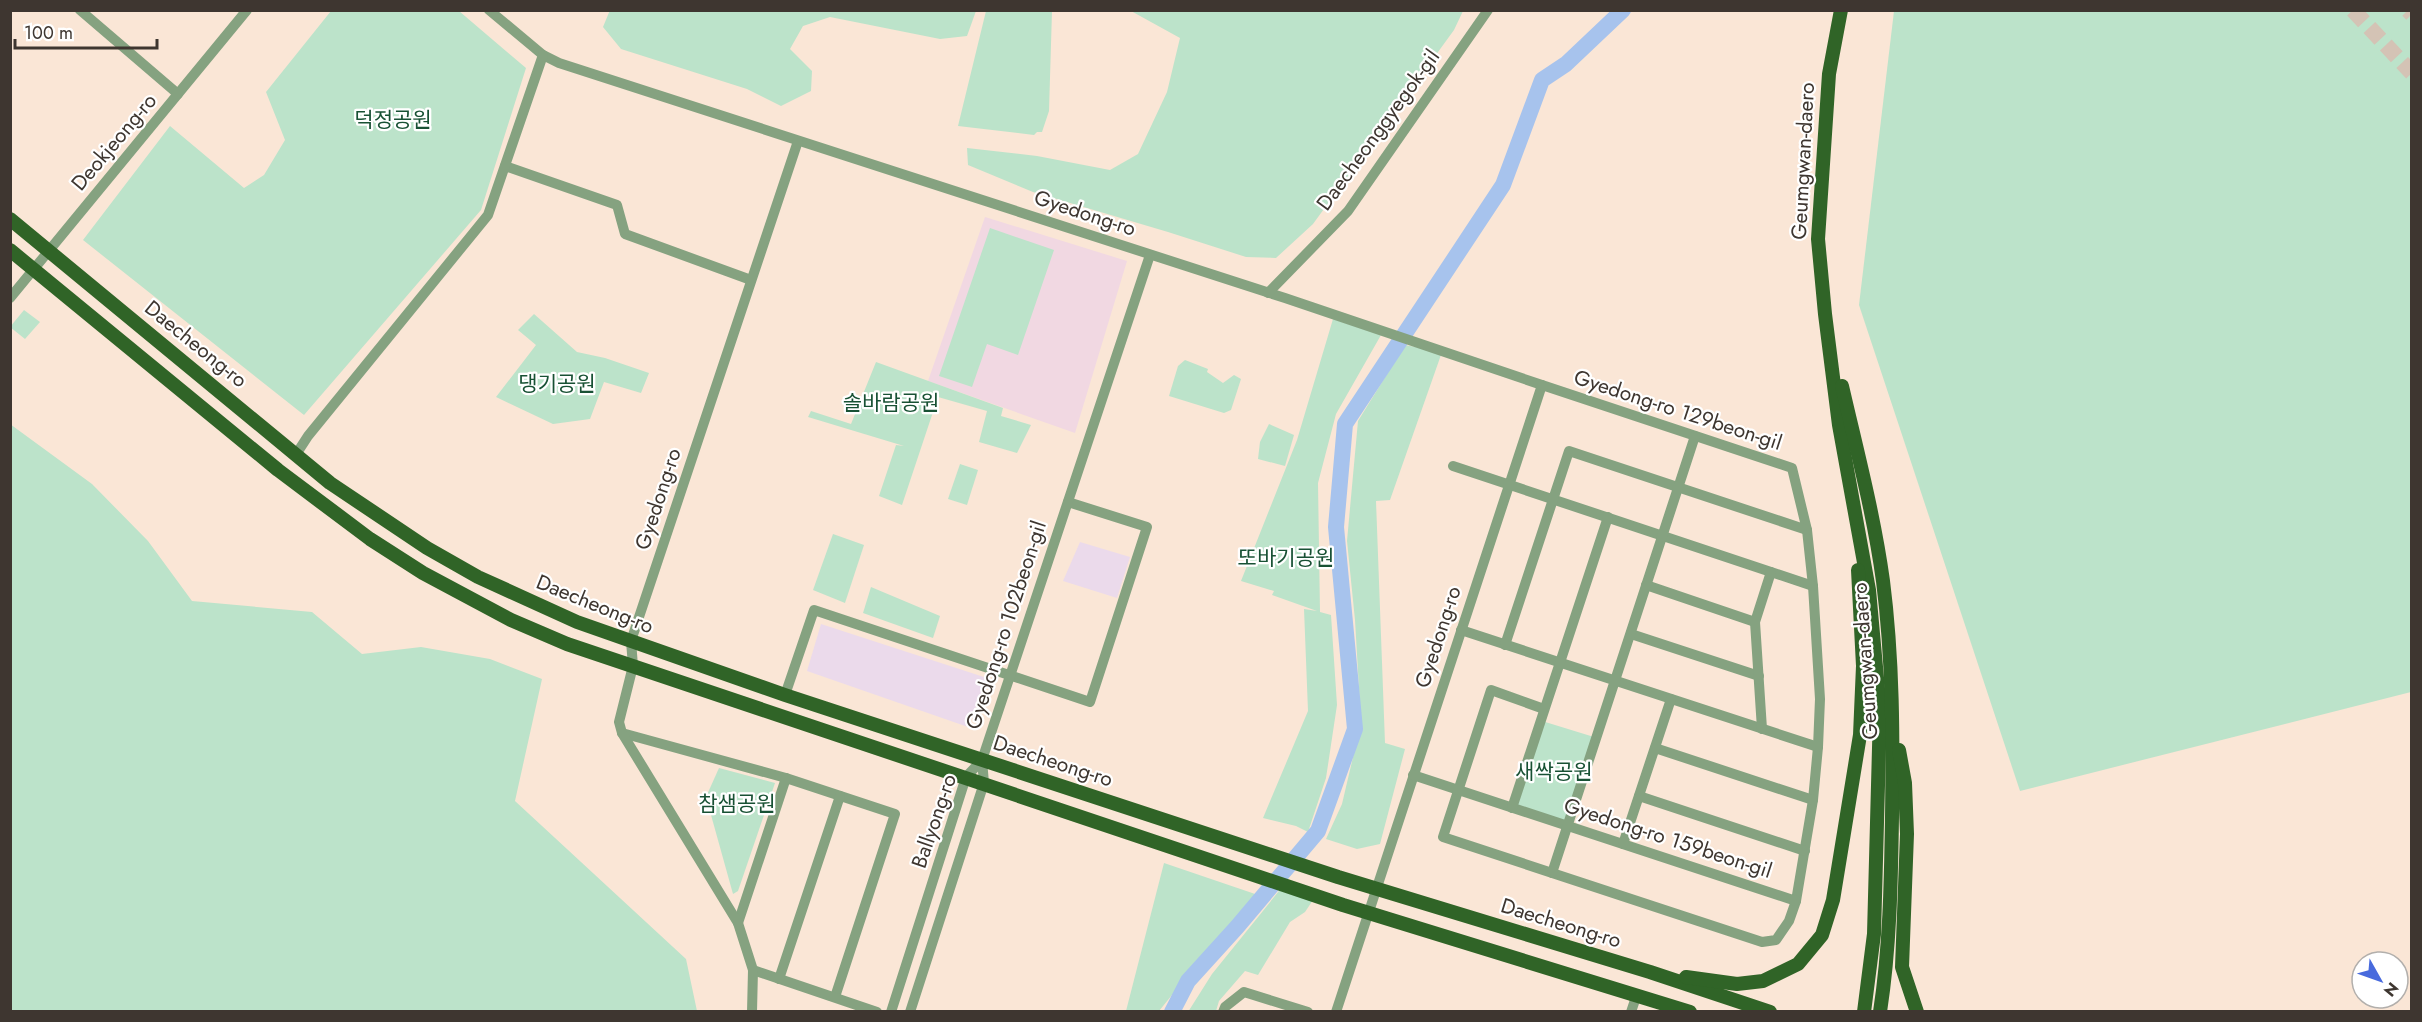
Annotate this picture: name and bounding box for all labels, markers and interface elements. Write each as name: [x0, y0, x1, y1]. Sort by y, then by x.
scale bar: [15, 12, 158, 50]
text: 100 m: [24, 20, 73, 46]
street label: Daecheonggyegok-gil: [1309, 43, 1447, 217]
street label: Geumgwan-daero: [1784, 82, 1822, 240]
street label: Deokjeong-ro: [64, 87, 164, 197]
park label: 덕정공원: [354, 105, 432, 135]
street label: Gyedong-ro: [1030, 182, 1140, 244]
street label: Daecheong-ro: [138, 293, 254, 395]
street label: Gyedong-ro 129beon-gil: [1570, 362, 1786, 458]
park label: 댕기공원: [518, 369, 596, 399]
park label: 솔바람공원: [843, 388, 939, 418]
street label: Gyedong-ro: [627, 444, 689, 554]
street label: Gyedong-ro 102beon-gil: [958, 517, 1054, 733]
park label: 또바기공원: [1238, 543, 1334, 573]
street label: Daecheong-ro: [532, 567, 658, 641]
street label: Geumgwan-daero: [1845, 581, 1885, 741]
street label: Gyedong-ro: [1407, 582, 1469, 692]
street label: Daecheong-ro: [989, 728, 1117, 794]
park label: 새싹공원: [1515, 757, 1593, 787]
street label: Ballyong-ro: [904, 770, 964, 872]
park label: 참샘공원: [698, 789, 776, 819]
street label: Gyedong-ro 159beon-gil: [1560, 790, 1776, 886]
street label: Daecheong-ro: [1497, 890, 1625, 956]
north arrow: [2350, 950, 2410, 1010]
text: N: [2378, 977, 2404, 1002]

